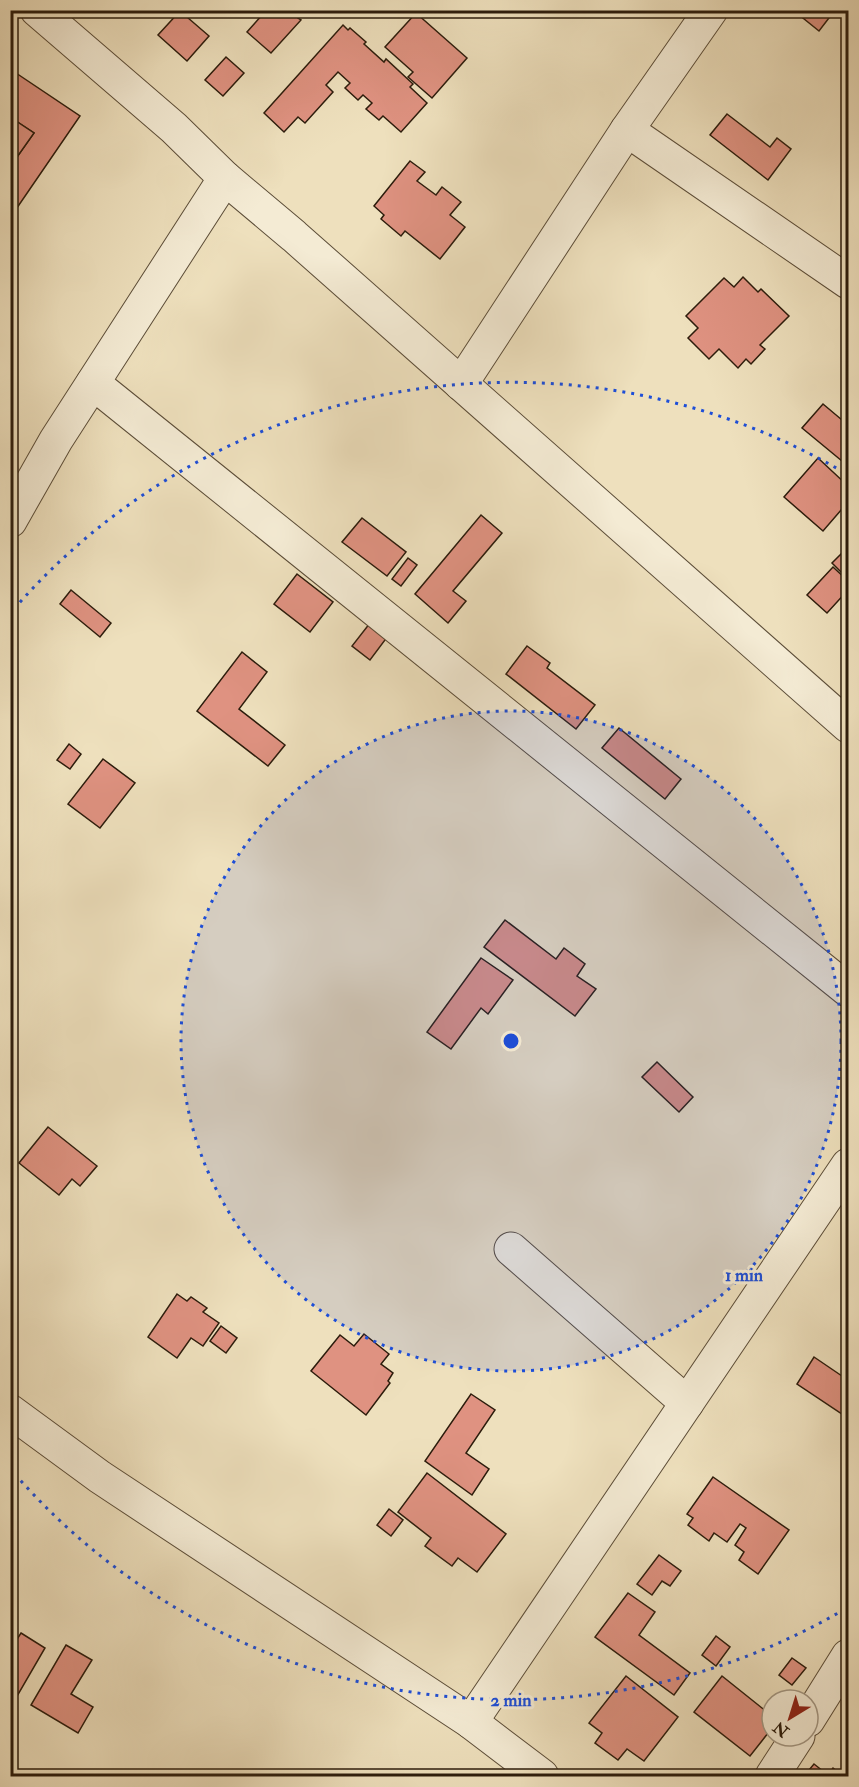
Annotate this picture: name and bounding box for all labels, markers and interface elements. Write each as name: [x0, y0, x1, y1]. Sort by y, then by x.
centre of rings: [501, 1031, 521, 1051]
text: 1 min: [725, 1264, 764, 1287]
north arrow: [760, 1688, 820, 1748]
text: 2 min: [491, 1689, 532, 1712]
text: N: [769, 1716, 794, 1742]

